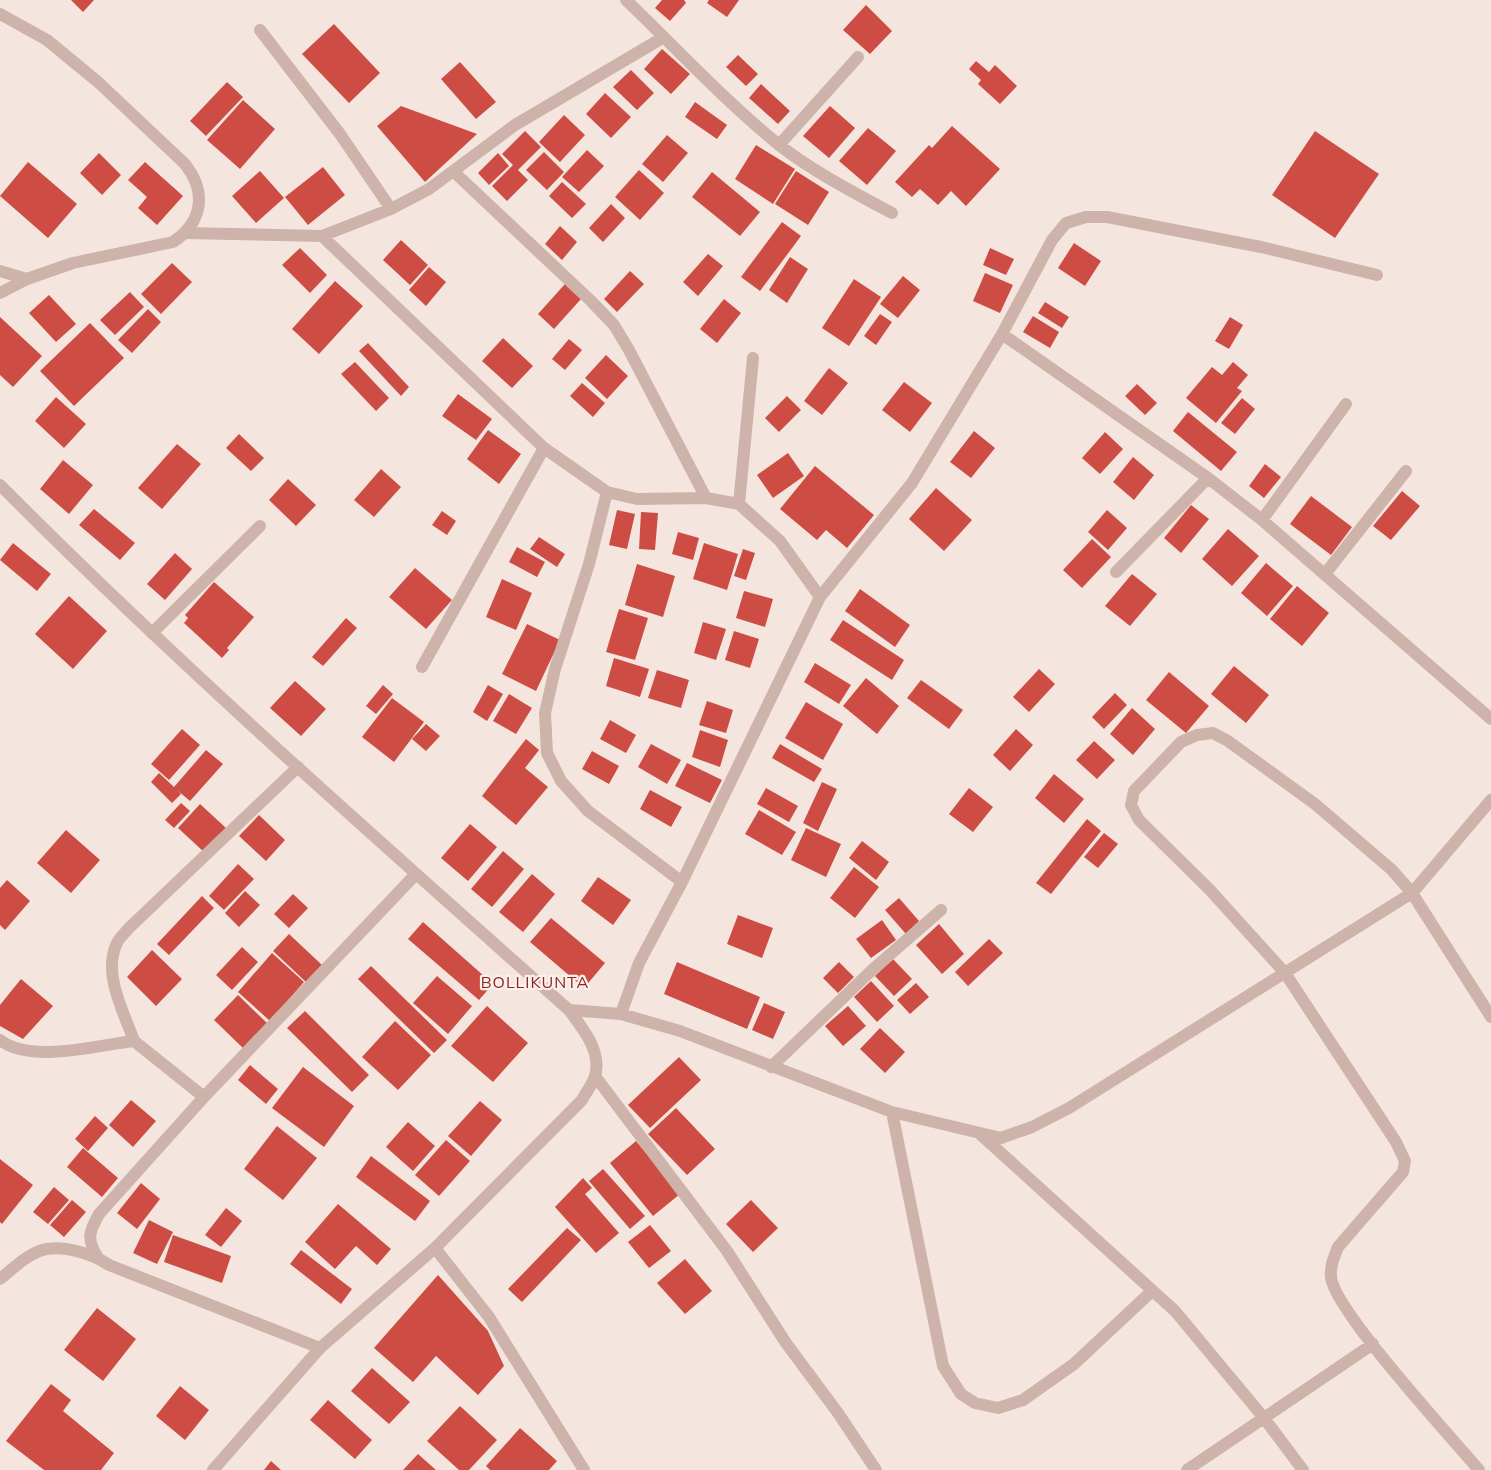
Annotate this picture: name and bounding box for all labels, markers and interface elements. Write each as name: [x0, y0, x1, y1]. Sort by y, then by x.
district label: BOLLIKUNTA: [481, 972, 589, 992]

